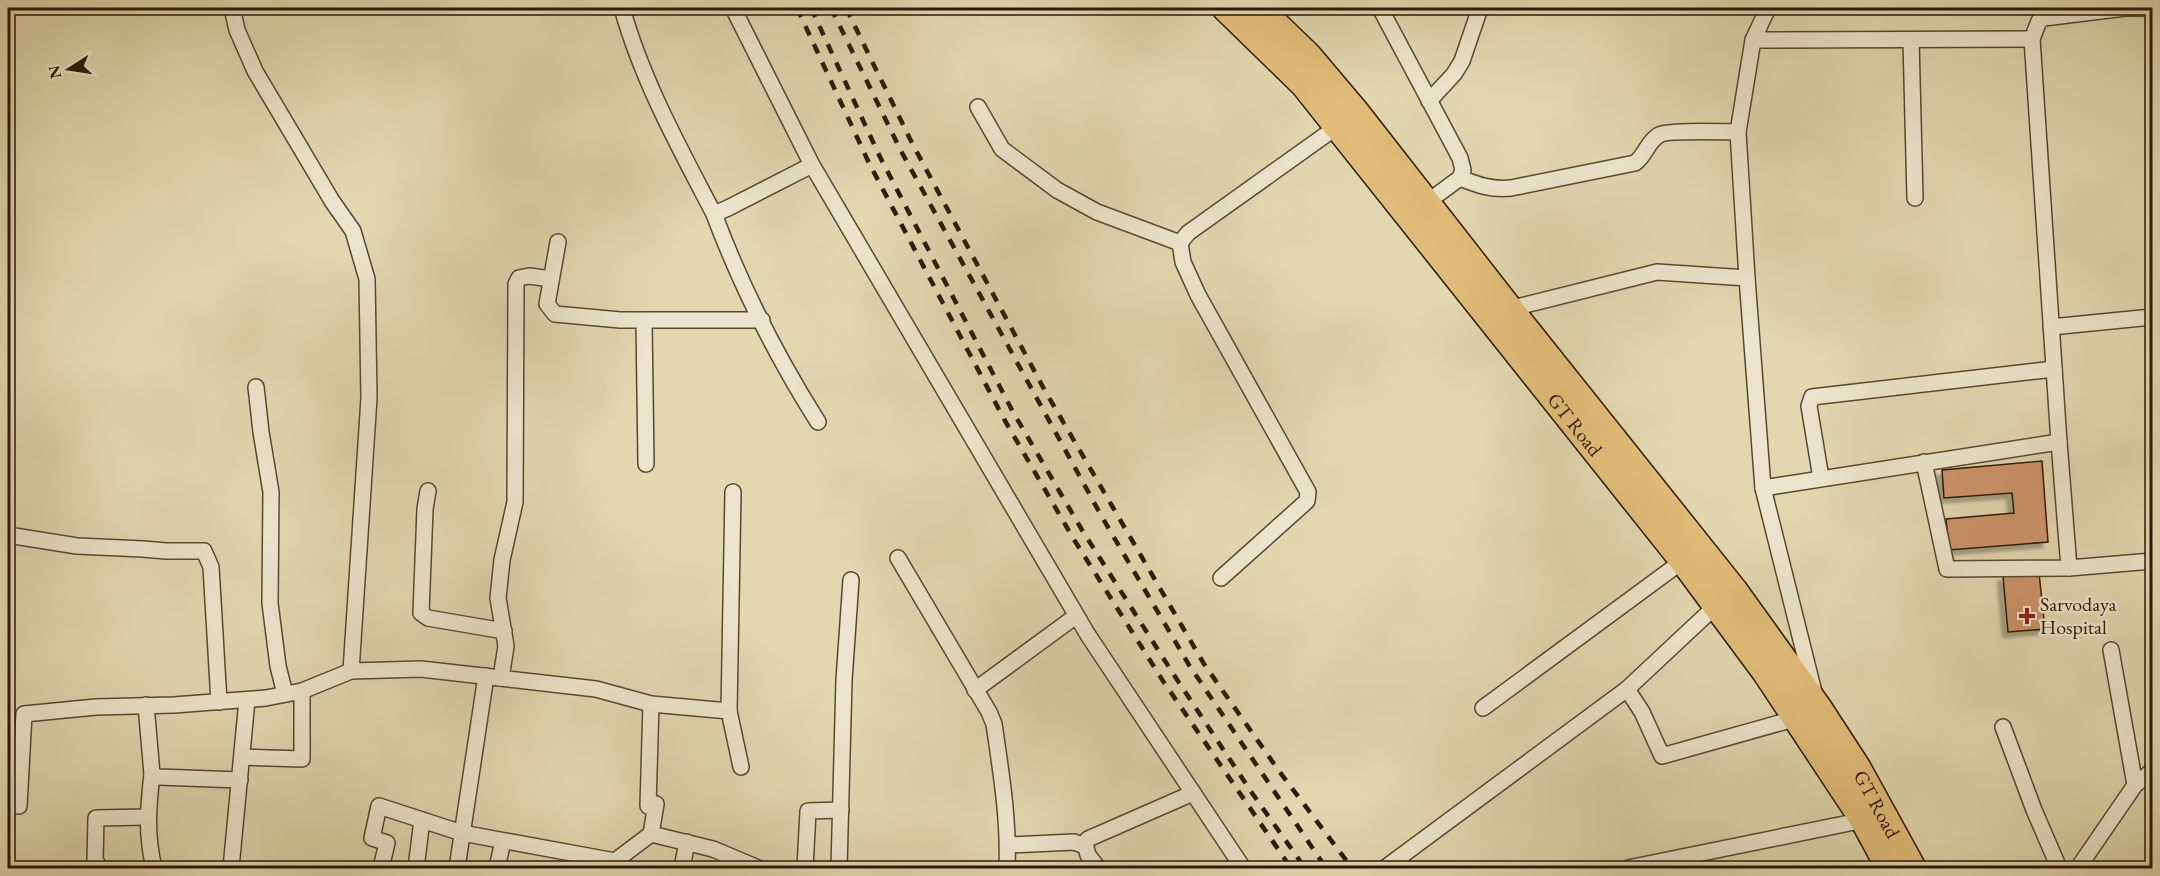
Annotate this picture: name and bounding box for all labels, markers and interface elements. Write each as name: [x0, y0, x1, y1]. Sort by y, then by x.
north arrow: [39, 39, 99, 99]
text: N: [43, 63, 66, 81]
street label: GT Road: [1542, 387, 1609, 462]
place label: Sarvodaya Hospital: [2040, 591, 2116, 640]
marker: Sarvodaya Hospital: [2018, 607, 2036, 625]
street label: GT Road: [1848, 765, 1906, 843]

